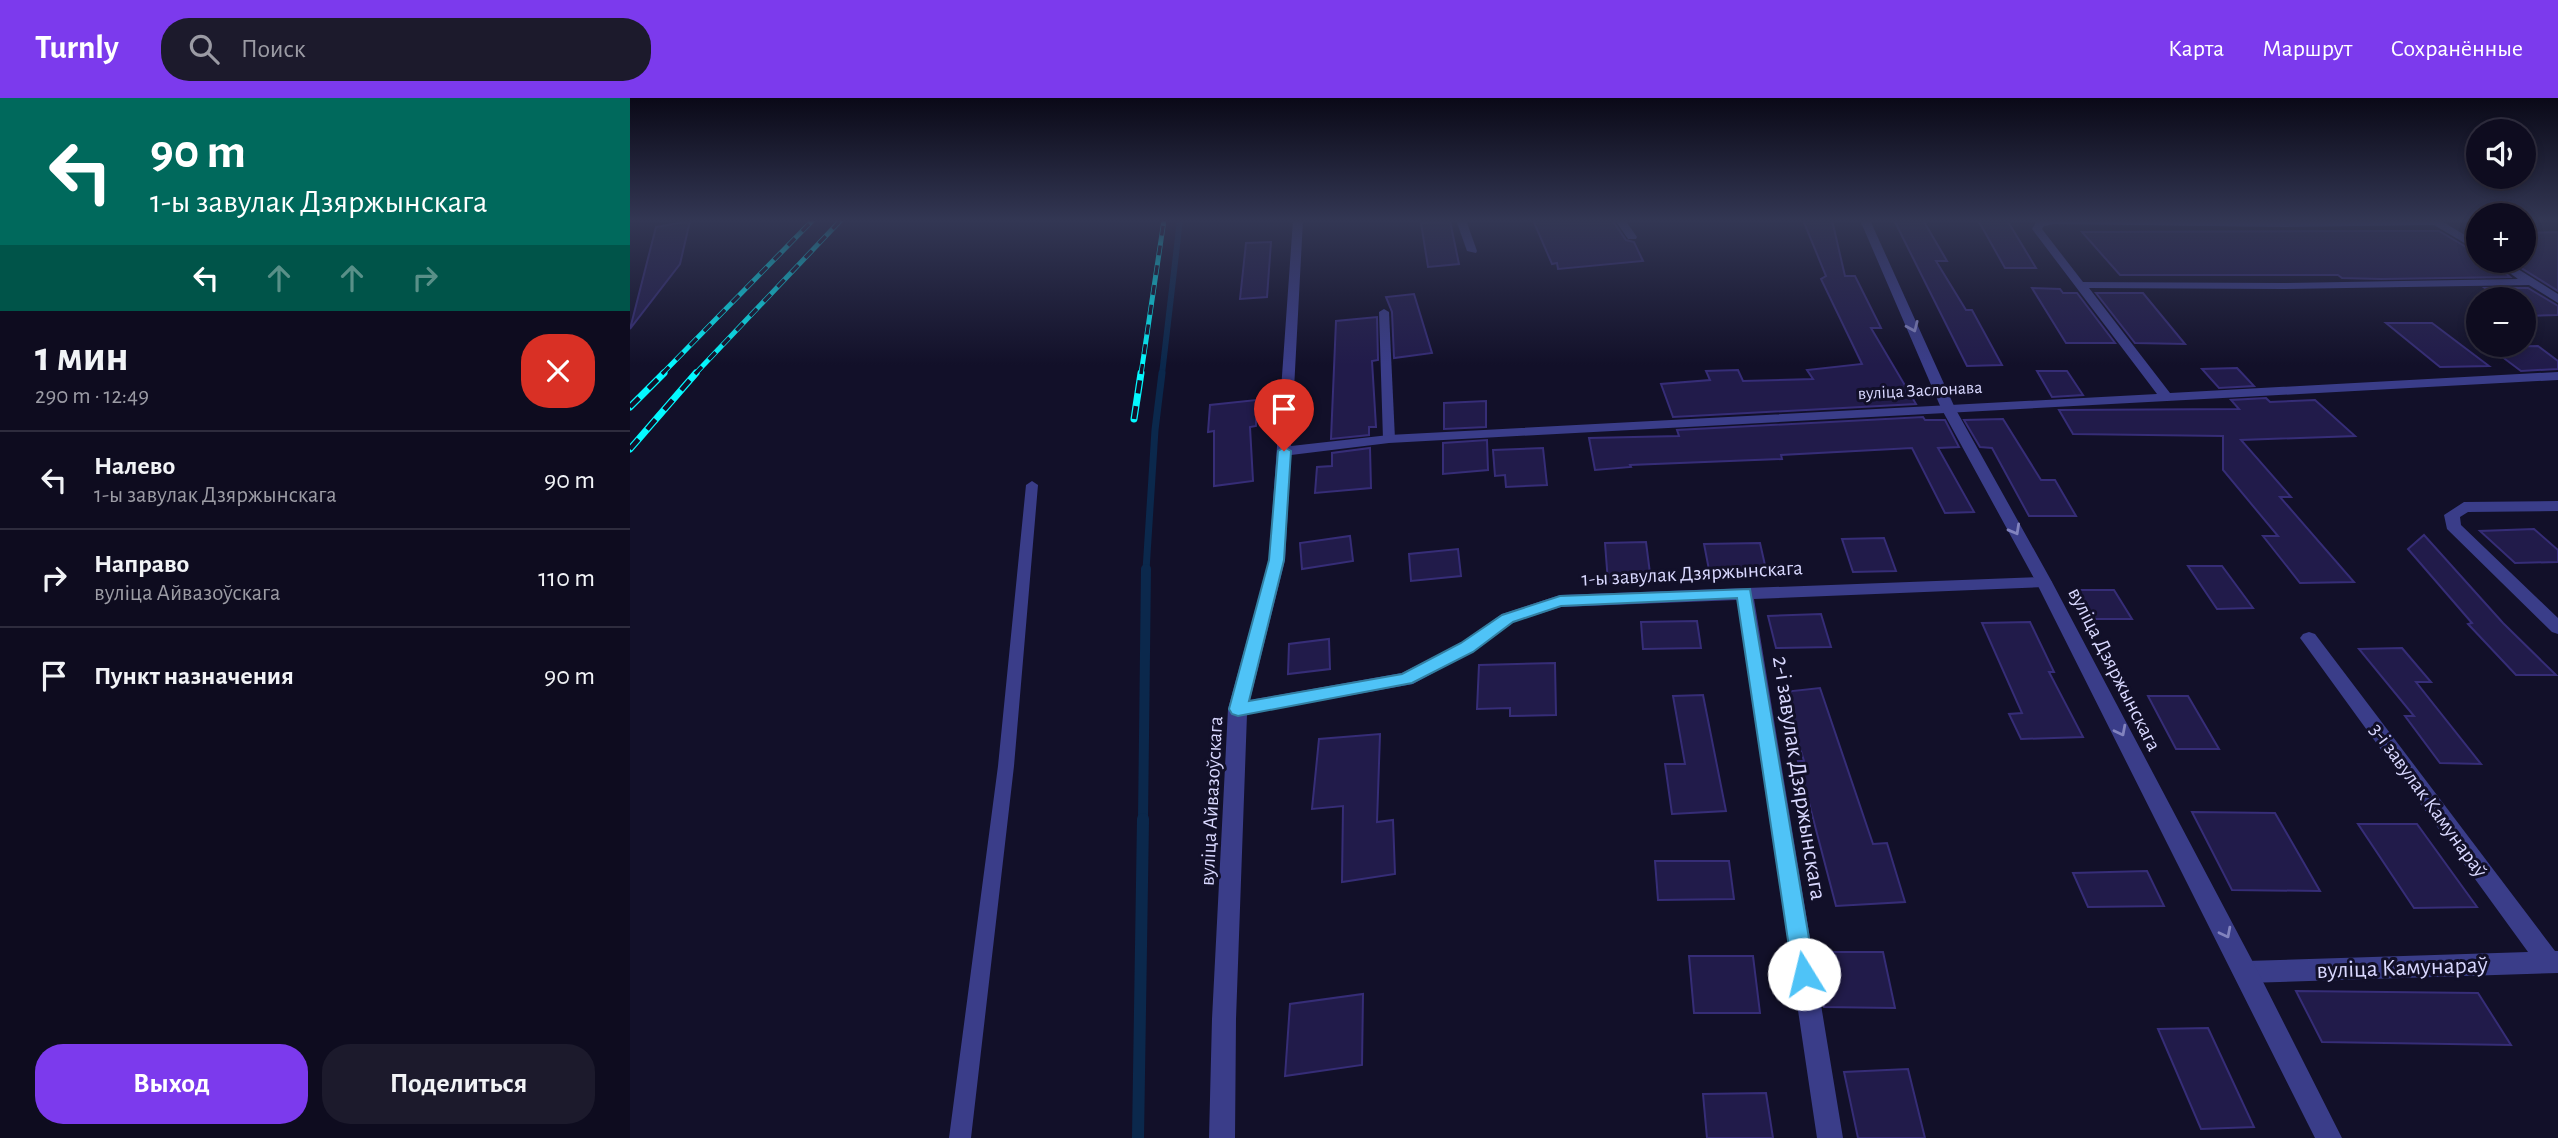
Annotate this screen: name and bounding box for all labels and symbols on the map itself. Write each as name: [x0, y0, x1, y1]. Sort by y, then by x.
one-way arrow: [1905, 320, 1919, 332]
pin: [1254, 379, 1314, 451]
street label: вуліца Заслонава: [1857, 379, 1983, 403]
one-way arrow: [2007, 522, 2020, 535]
street label: 1-ы завулак Дзяржынскага: [1581, 557, 1804, 590]
street label: вуліца Дзяржынскага: [2064, 584, 2165, 755]
street label: 2-і завулак Дзяржынскага: [1768, 654, 1830, 902]
street label: вуліца Айвазоўскага: [1197, 715, 1226, 887]
street label: 3-і завулак Камунараў: [2366, 719, 2491, 881]
one-way arrow: [2113, 724, 2127, 736]
one-way arrow: [2218, 926, 2231, 938]
position arrow: [1767, 937, 1841, 1011]
street label: вуліца Камунараў: [2316, 953, 2489, 983]

